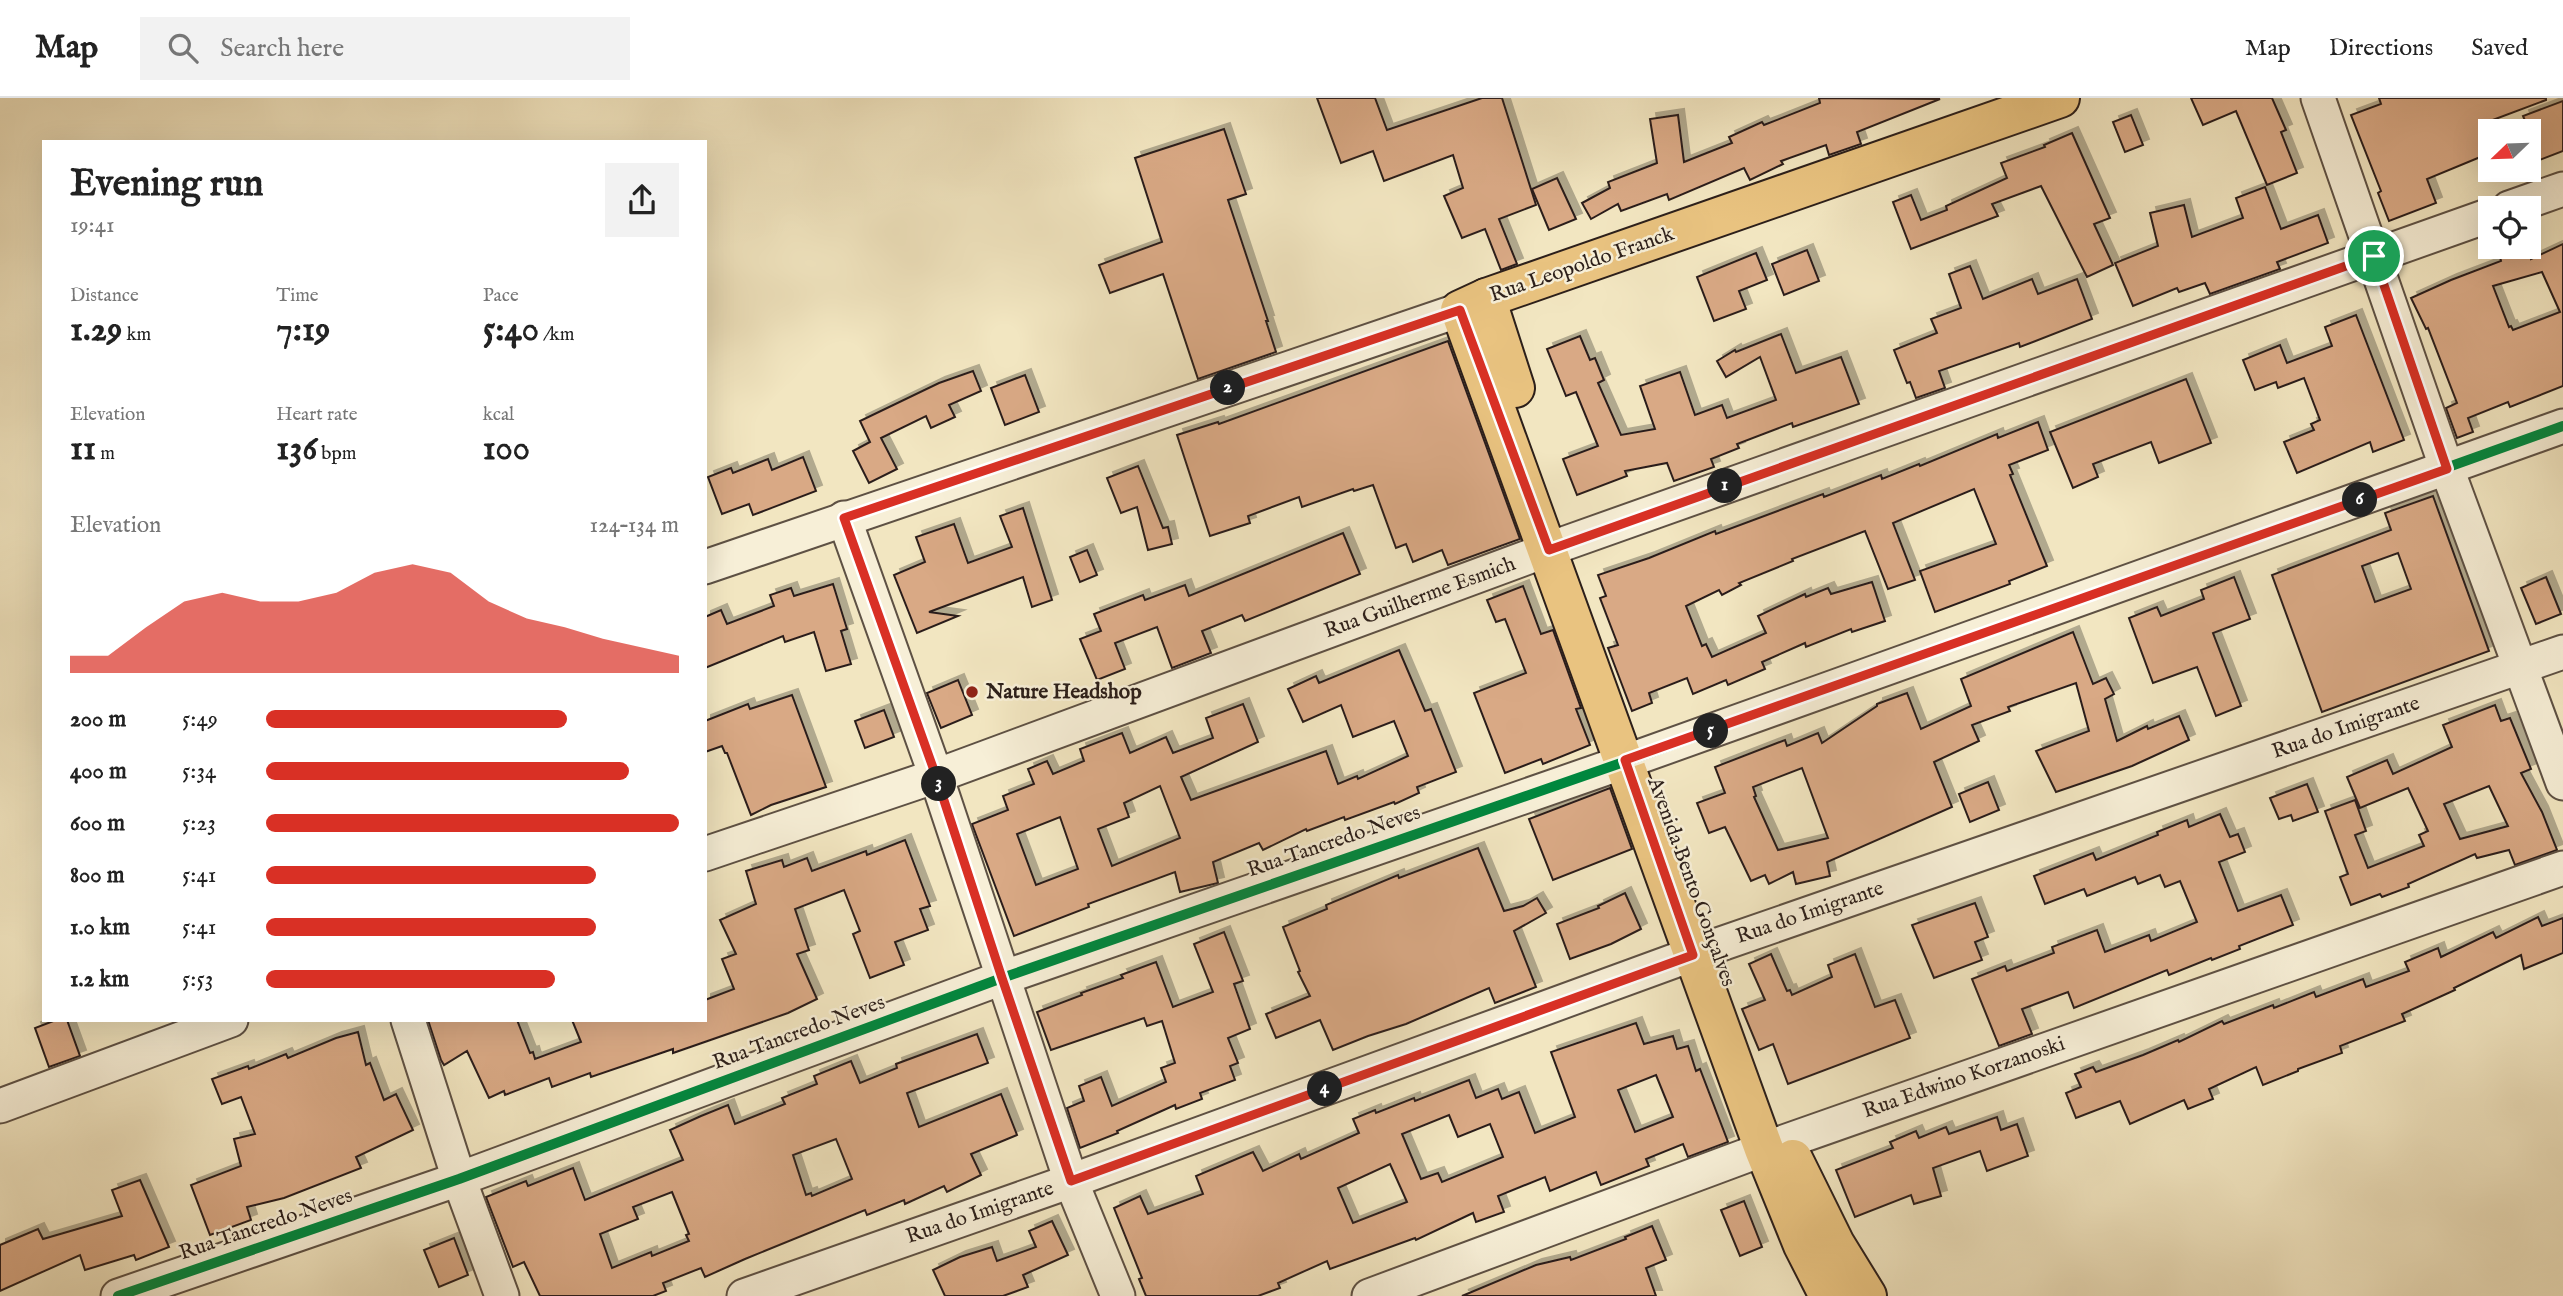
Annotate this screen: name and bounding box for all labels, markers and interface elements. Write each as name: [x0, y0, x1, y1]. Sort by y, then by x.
search box: [140, 17, 630, 80]
text: Map: [35, 27, 98, 69]
icon: search: [164, 29, 202, 67]
text: Search here: [220, 32, 344, 65]
text: Map: [2245, 33, 2291, 64]
text: Directions: [2329, 33, 2433, 64]
text: Saved: [2471, 33, 2528, 64]
north arrow: [2478, 119, 2541, 182]
map controls: [2478, 119, 2541, 259]
text: Evening run: [70, 161, 264, 209]
button: share: [605, 163, 679, 237]
button: locate: [2478, 196, 2541, 259]
text: 19:41: [70, 211, 115, 240]
street label: Rua Leopoldo Franck: [1486, 221, 1678, 309]
pin: [2344, 226, 2404, 286]
icon: arrive: [2355, 237, 2393, 275]
text: Distance: [70, 284, 139, 308]
text: Time: [276, 284, 319, 308]
text: Pace: [483, 284, 519, 308]
text: 1.29: [70, 308, 122, 353]
text: 7:19: [276, 308, 330, 353]
text: 5:40: [483, 308, 539, 353]
text: km: [122, 323, 151, 347]
text: /km: [539, 323, 574, 347]
pin: 2: [1210, 370, 1246, 406]
text: 2: [1223, 375, 1232, 399]
text: Elevation: [70, 403, 145, 427]
text: Heart rate: [276, 403, 357, 427]
text: kcal: [483, 403, 514, 427]
text: 11: [70, 427, 96, 472]
text: 136: [276, 427, 317, 472]
text: 100: [483, 427, 530, 472]
text: m: [96, 442, 115, 466]
text: bpm: [317, 442, 356, 466]
pin: 1: [1708, 468, 1742, 504]
text: 1: [1721, 473, 1728, 497]
pin: 6: [2342, 482, 2378, 518]
text: 6: [2355, 487, 2364, 511]
text: Elevation: [70, 511, 161, 540]
text: 124–134 m: [589, 511, 679, 540]
street label: Rua Guilherme Esmich: [1320, 551, 1520, 645]
place label: Nature Headshop: [985, 679, 1142, 706]
marker: Nature Headshop: [964, 684, 980, 700]
street label: Rua do Imigrante: [2269, 690, 2424, 766]
text: 200 m: [70, 705, 126, 734]
text: 5:49: [182, 705, 218, 734]
pin: 5: [1694, 714, 1728, 748]
text: 5: [1707, 718, 1714, 742]
text: 400 m: [70, 757, 127, 786]
text: 5:34: [182, 757, 216, 786]
pin: 3: [922, 766, 956, 802]
text: 3: [935, 771, 942, 795]
street label: Avenida Bento Gonçalves: [1640, 773, 1741, 990]
street label: Rua Tancredo Neves: [1244, 800, 1424, 884]
text: 600 m: [70, 809, 125, 838]
text: 5:23: [182, 809, 216, 838]
text: 800 m: [70, 861, 124, 890]
text: 5:41: [182, 861, 216, 890]
street label: Rua do Imigrante: [1733, 875, 1888, 951]
text: 1.0 km: [70, 913, 130, 942]
text: 5:41: [182, 913, 216, 942]
text: 1.2 km: [70, 965, 129, 994]
text: 5:53: [182, 965, 213, 994]
street label: Rua Tancredo Neves: [709, 989, 889, 1077]
street label: Rua Edwino Korzanoski: [1859, 1031, 2069, 1125]
pin: 4: [1308, 1072, 1342, 1107]
text: 4: [1320, 1076, 1329, 1100]
street label: Rua do Imigrante: [903, 1175, 1058, 1251]
street label: Rua Tancredo Neves: [176, 1183, 356, 1267]

